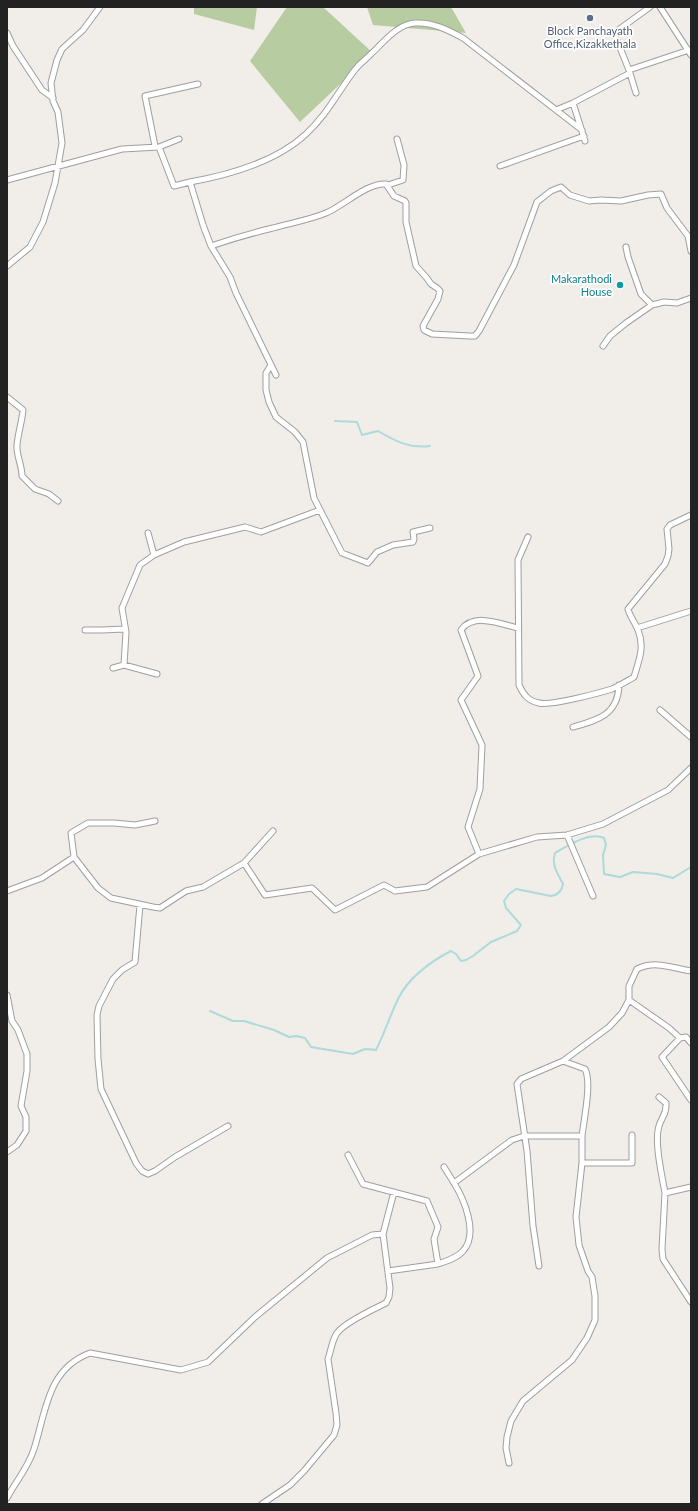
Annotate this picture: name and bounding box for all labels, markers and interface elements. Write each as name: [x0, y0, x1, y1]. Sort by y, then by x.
marker: Block Panchayath Office,Kizakkethala: [585, 13, 595, 23]
place label: Block Panchayath Office,Kizakkethala: [544, 24, 636, 50]
place label: Makarathodi House: [551, 272, 612, 298]
marker: Makarathodi House: [615, 280, 625, 290]

